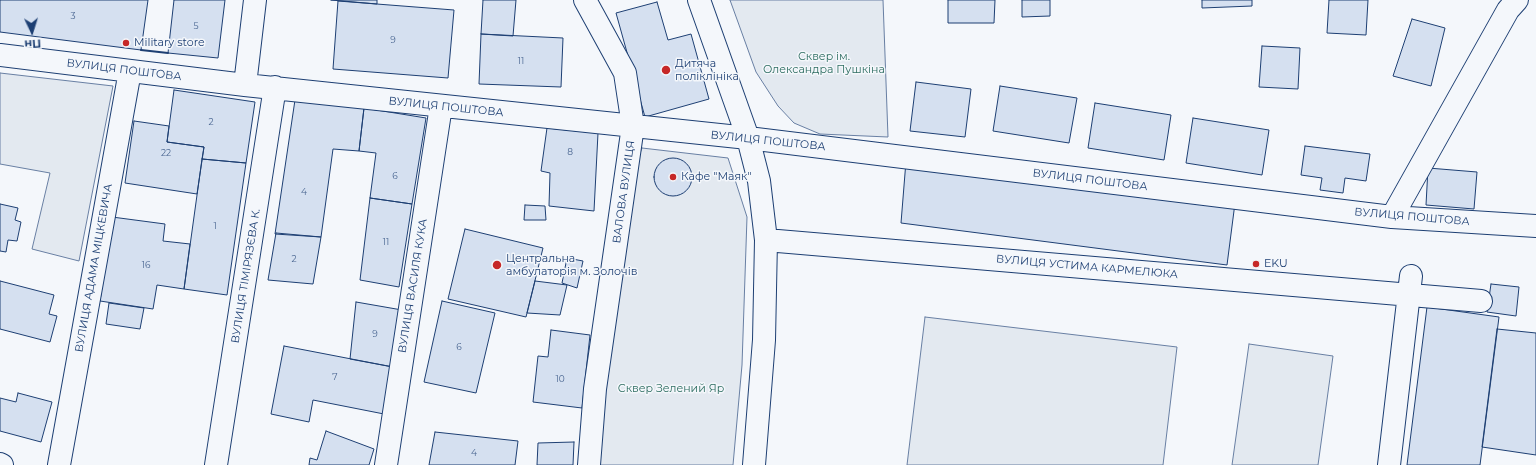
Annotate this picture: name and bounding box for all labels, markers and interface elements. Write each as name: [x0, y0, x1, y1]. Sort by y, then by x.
house number: 3: [70, 11, 76, 21]
north arrow: [12, 12, 52, 52]
house number: 5: [193, 21, 199, 31]
house number: 9: [390, 35, 396, 45]
text: Пн: [24, 36, 42, 52]
place label: Military store: [134, 36, 205, 50]
marker: Military store: [121, 38, 131, 48]
park label: Сквер ім. Олександра Пушкіна: [763, 50, 885, 76]
street label: ВУЛИЦЯ ПОШТОВА: [66, 56, 182, 84]
house number: 11: [518, 56, 524, 66]
place label: Дитяча поліклініка: [675, 57, 739, 83]
marker: Дитяча поліклініка: [660, 64, 672, 76]
street label: ВУЛИЦЯ ПОШТОВА: [388, 94, 504, 120]
house number: 2: [208, 117, 214, 127]
street label: ВУЛИЦЯ ПОШТОВА: [710, 128, 826, 154]
street label: ВАЛОВА ВУЛИЦЯ: [610, 140, 638, 244]
house number: 8: [567, 147, 573, 157]
house number: 22: [161, 148, 171, 158]
street label: ВУЛИЦЯ ПОШТОВА: [1032, 166, 1148, 194]
place label: Кафе "Маяк": [681, 170, 752, 184]
house number: 6: [392, 171, 398, 181]
marker: Кафе "Маяк": [668, 172, 678, 182]
street label: ВУЛИЦЯ АДАМА МІЦКЕВИЧА: [73, 183, 115, 353]
house number: 4: [301, 187, 307, 197]
street label: ВУЛИЦЯ ПОШТОВА: [1354, 205, 1470, 229]
street label: ВУЛИЦЯ ТІМІРЯЗЄВА К.: [229, 208, 263, 344]
street label: ВУЛИЦЯ ВАСИЛЯ КУКА: [396, 218, 430, 354]
house number: 1: [213, 221, 217, 231]
house number: 11: [383, 237, 389, 247]
place label: Центральна амбулаторія м. Золочів: [506, 252, 637, 278]
street label: ВУЛИЦЯ УСТИМА КАРМЕЛЮКА: [996, 252, 1178, 282]
house number: 2: [291, 254, 297, 264]
place label: EKU: [1264, 257, 1288, 271]
marker: Центральна амбулаторія м. Золочів: [491, 259, 503, 271]
marker: EKU: [1251, 259, 1261, 269]
house number: 16: [142, 260, 150, 270]
house number: 9: [372, 329, 378, 339]
house number: 6: [456, 342, 462, 352]
house number: 7: [332, 372, 338, 382]
house number: 10: [555, 374, 565, 384]
park label: Сквер Зелений Яр: [618, 382, 724, 396]
house number: 4: [471, 448, 477, 458]

